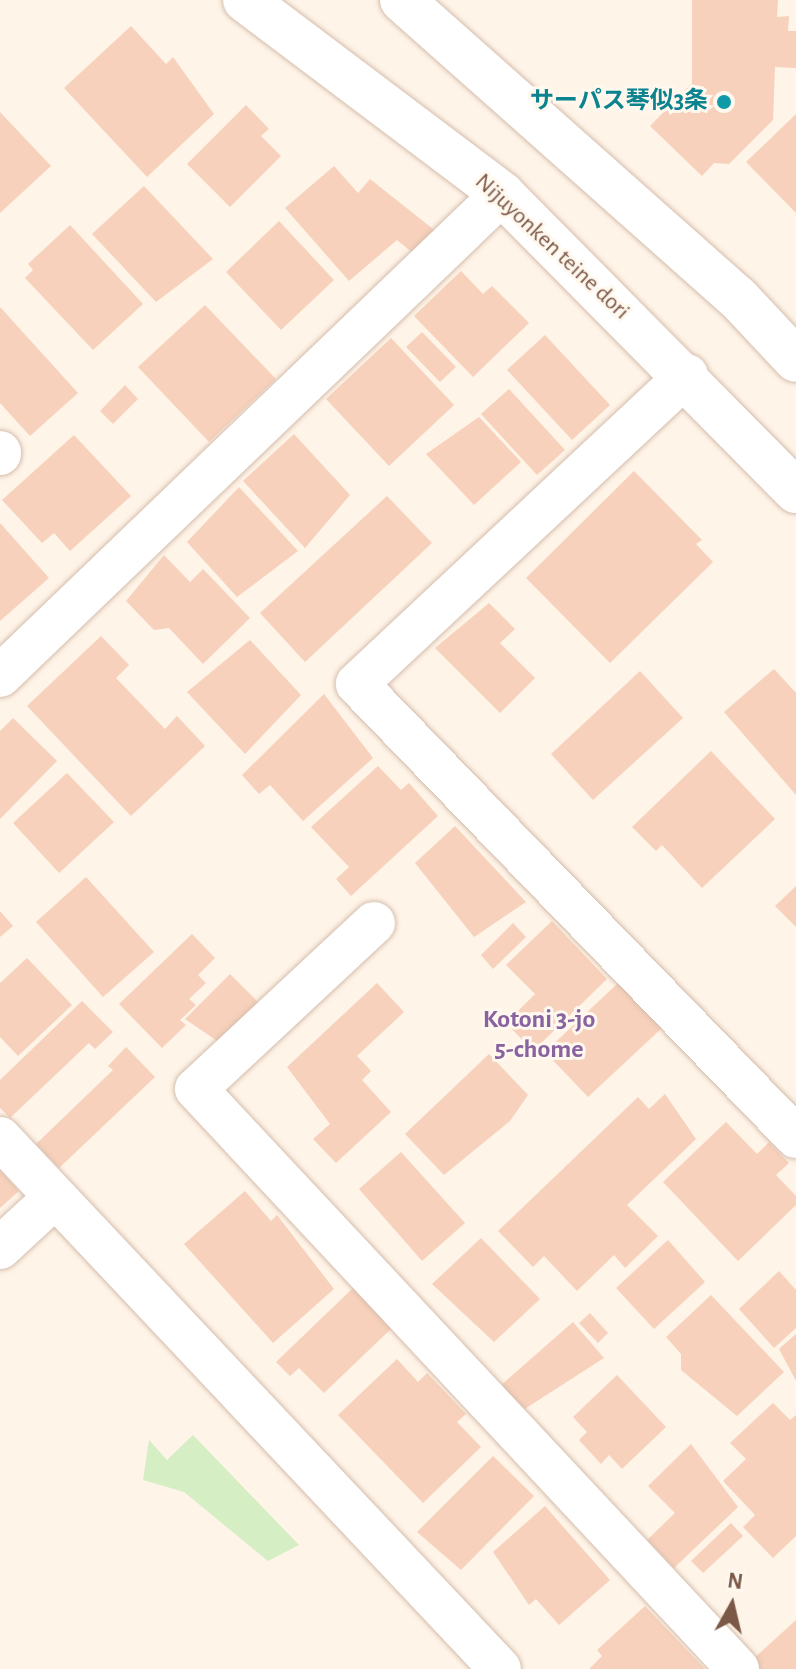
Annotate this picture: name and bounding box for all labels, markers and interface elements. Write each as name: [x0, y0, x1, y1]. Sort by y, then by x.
place label: サーパス琴似3条: [530, 88, 708, 116]
marker: サーパス琴似3条: [715, 93, 733, 111]
street label: Nijuyonken teine dori: [469, 168, 635, 326]
district label: Kotoni 3-jo 5-chome: [483, 1004, 595, 1066]
north arrow: [692, 1565, 772, 1645]
text: N: [726, 1569, 744, 1593]

